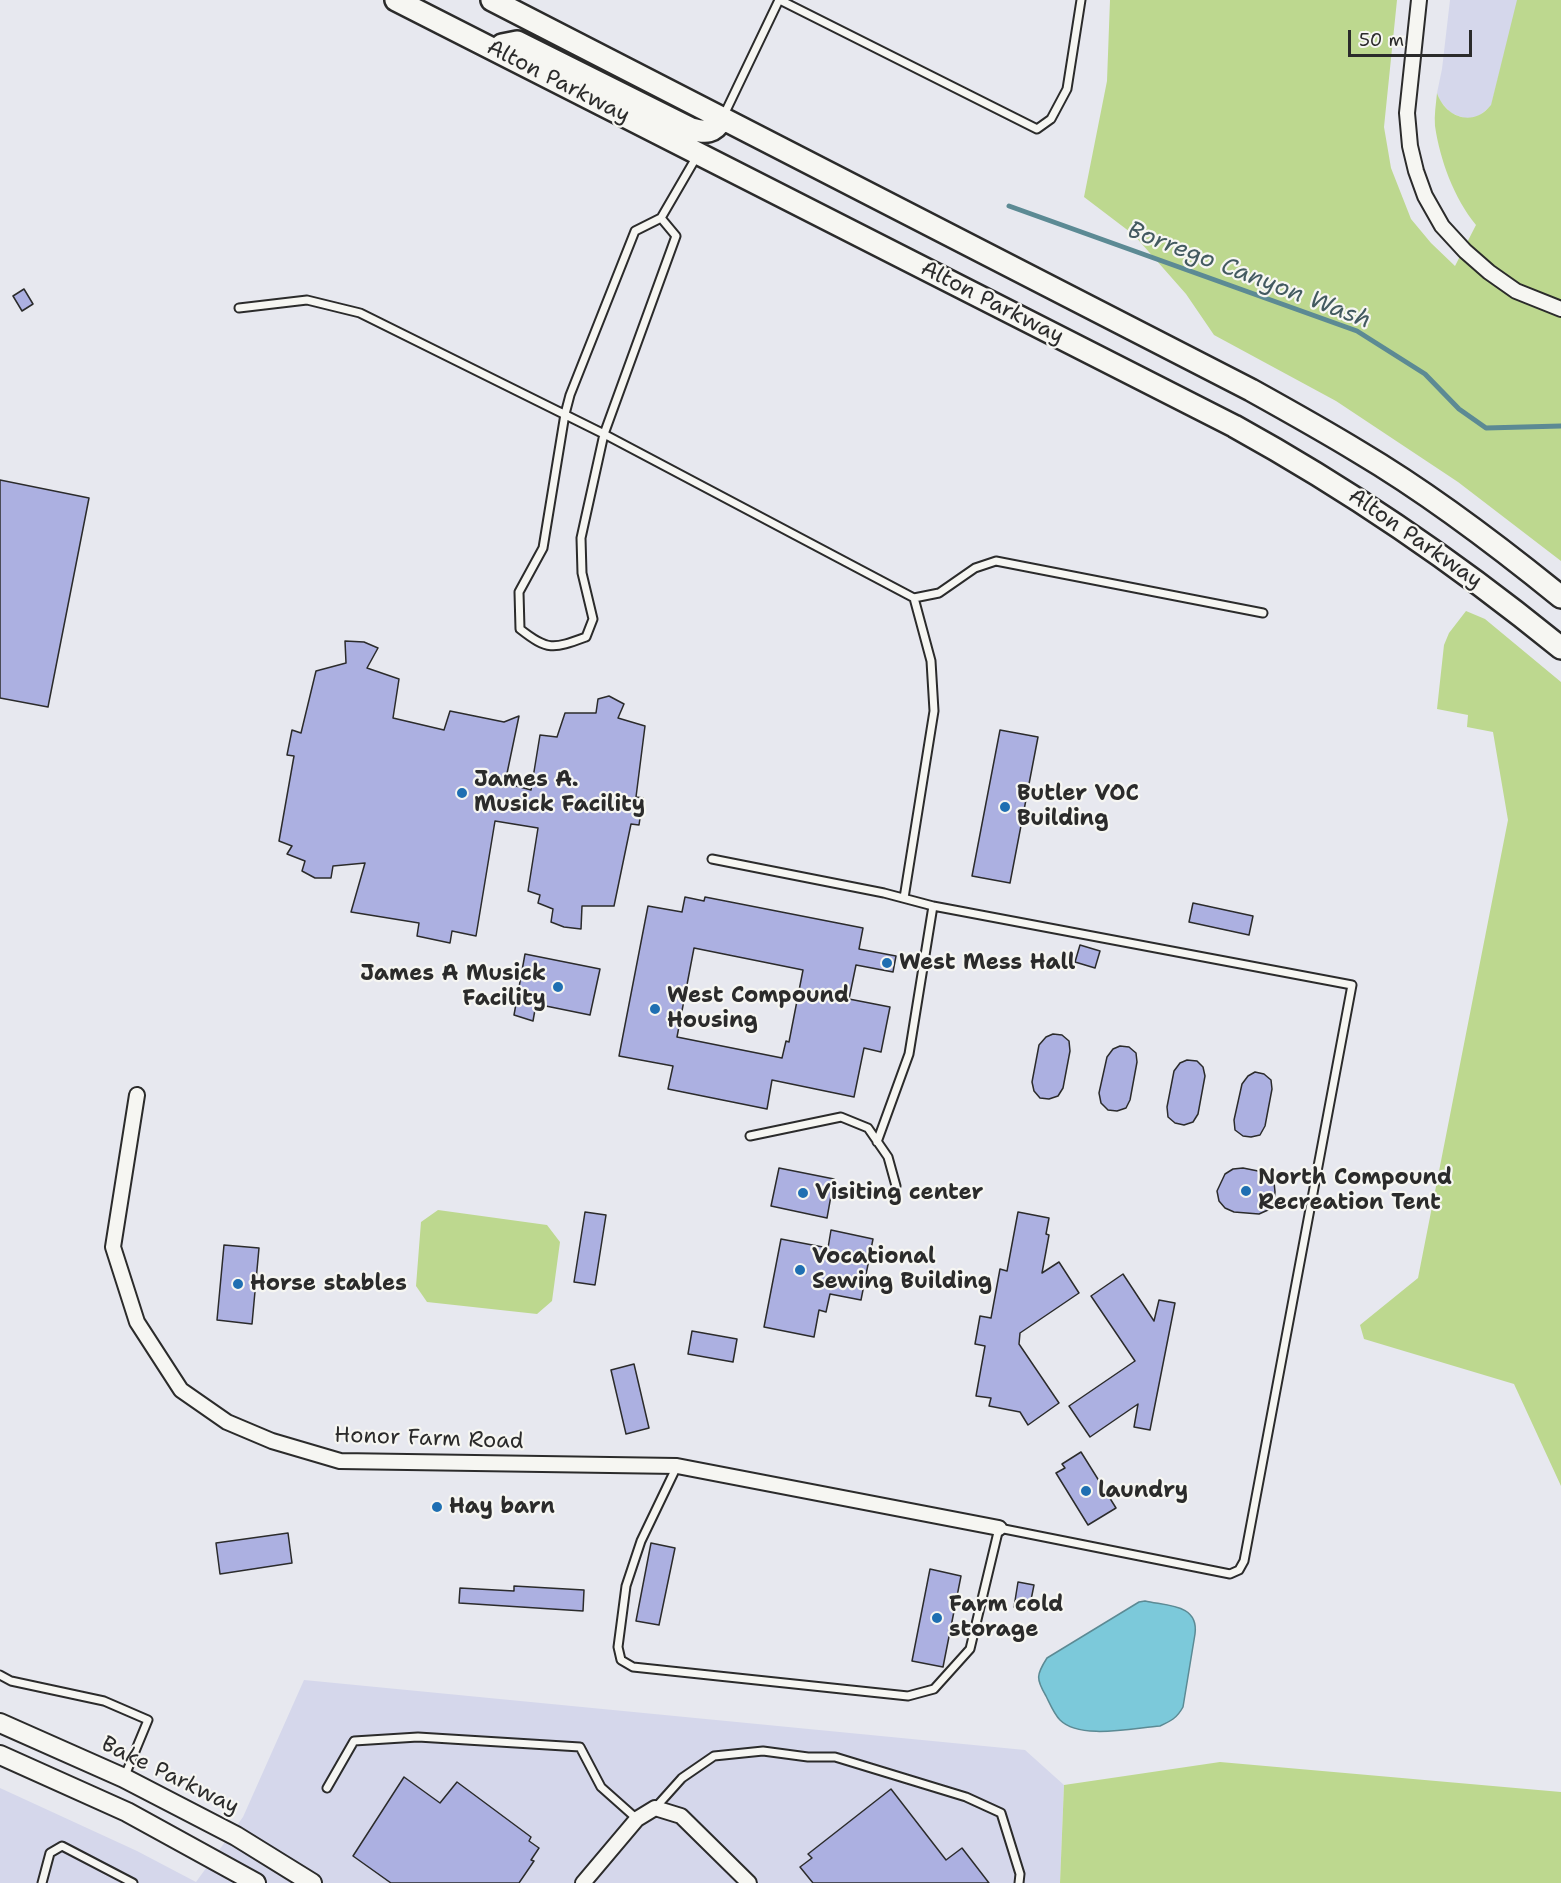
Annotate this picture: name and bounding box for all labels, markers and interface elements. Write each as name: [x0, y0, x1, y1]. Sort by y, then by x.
scale bar: [1351, 18, 1476, 56]
text: 50 m: [1359, 28, 1404, 52]
street label: Alton Parkway: [482, 35, 634, 129]
water label: Borrego Canyon Wash: [1123, 216, 1375, 336]
street label: Alton Parkway: [916, 256, 1068, 350]
street label: Alton Parkway: [1343, 483, 1487, 595]
place label: James A. Musick Facility: [474, 767, 645, 818]
place label: Butler VOC Building: [1017, 781, 1139, 832]
marker: James A. Musick Facility: [455, 786, 469, 800]
marker: Butler VOC Building: [998, 800, 1012, 814]
place label: West Mess Hall: [899, 950, 1075, 976]
marker: West Mess Hall: [880, 956, 894, 970]
place label: James A Musick Facility: [360, 961, 546, 1012]
marker: James A Musick Facility: [551, 980, 565, 994]
place label: West Compound Housing: [667, 983, 849, 1034]
marker: West Compound Housing: [648, 1002, 662, 1016]
place label: North Compound Recreation Tent: [1258, 1165, 1452, 1216]
place label: Visiting center: [815, 1180, 983, 1206]
marker: North Compound Recreation Tent: [1239, 1184, 1253, 1198]
marker: Visiting center: [796, 1186, 810, 1200]
place label: Vocational Sewing Building: [812, 1244, 992, 1296]
marker: Vocational Sewing Building: [793, 1263, 807, 1277]
place label: Horse stables: [250, 1271, 407, 1297]
marker: Horse stables: [231, 1277, 245, 1291]
street label: Honor Farm Road: [334, 1423, 524, 1455]
place label: laundry: [1098, 1478, 1188, 1504]
marker: laundry: [1079, 1484, 1093, 1498]
place label: Hay barn: [449, 1494, 555, 1520]
marker: Hay barn: [430, 1500, 444, 1514]
place label: Farm cold storage: [949, 1592, 1063, 1644]
marker: Farm cold storage: [930, 1611, 944, 1625]
street label: Bake Parkway: [97, 1731, 243, 1821]

